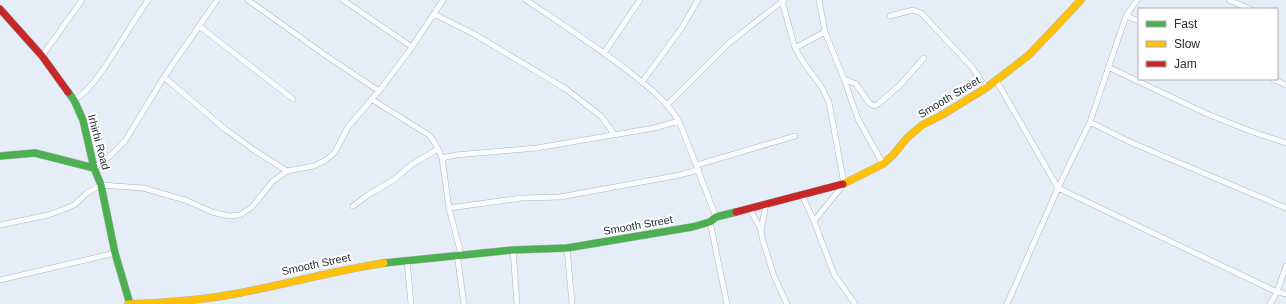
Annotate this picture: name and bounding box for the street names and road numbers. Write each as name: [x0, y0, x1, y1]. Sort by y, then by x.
street label: Smooth Street: [916, 74, 982, 120]
street label: Irhirhi Road: [86, 113, 112, 171]
street label: Smooth Street: [602, 213, 674, 237]
street label: Smooth Street: [280, 251, 352, 277]

